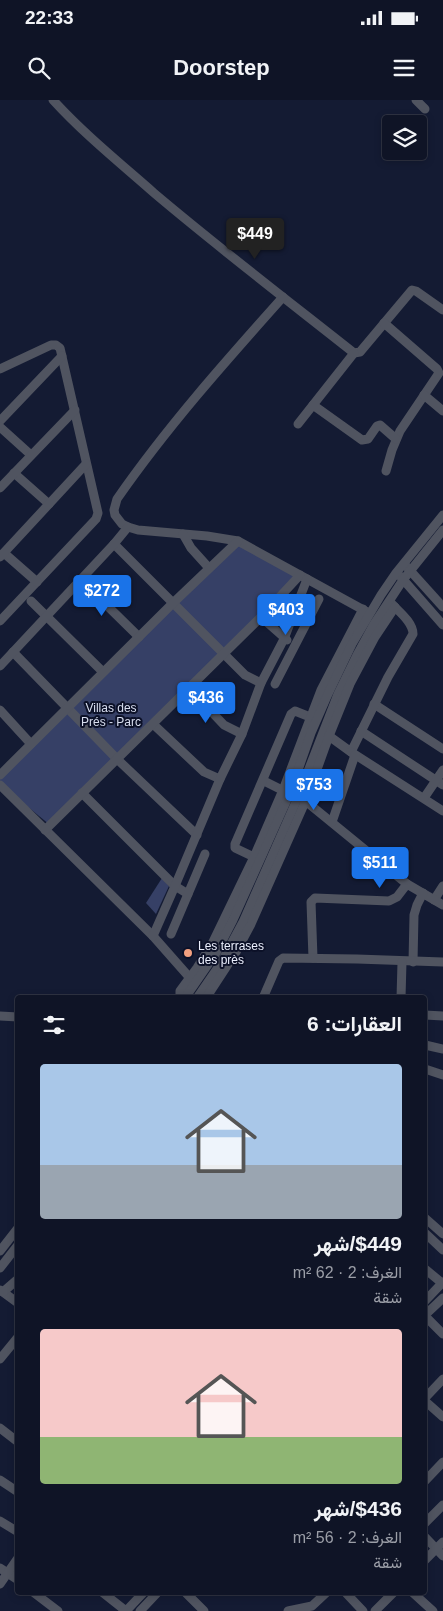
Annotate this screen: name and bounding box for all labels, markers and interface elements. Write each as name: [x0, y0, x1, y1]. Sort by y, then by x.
text: 22:33: [25, 7, 74, 28]
icon: search: [25, 54, 53, 82]
icon: menu: [390, 54, 418, 82]
text: Doorstep: [173, 55, 270, 80]
map controls: [382, 115, 427, 160]
button: layers: [382, 115, 427, 160]
pin: $449: [225, 218, 285, 260]
text: $449: [237, 225, 273, 242]
pin: $272: [72, 574, 132, 617]
text: $272: [84, 582, 120, 599]
pin: $403: [256, 594, 316, 636]
text: $403: [268, 601, 304, 618]
pin: $436: [176, 682, 236, 724]
text: $436: [188, 689, 224, 706]
park label: Villas des Prés - Parc: [81, 701, 141, 729]
pin: $753: [284, 768, 344, 811]
text: $753: [296, 776, 332, 793]
pin: $511: [350, 846, 410, 889]
text: $511: [363, 854, 397, 871]
place label: Les terrases des près: [198, 939, 264, 967]
marker: Les terrases des près: [182, 947, 194, 959]
icon: filters: [40, 1011, 68, 1039]
text: العقارات: 6: [307, 1012, 402, 1035]
icon: home: [176, 1096, 266, 1186]
text: $449/شهر: [314, 1232, 402, 1255]
text: الغرف: 2 · 62 m²: [293, 1264, 402, 1281]
text: شقة: [373, 1289, 402, 1306]
icon: home: [176, 1361, 266, 1451]
text: $436/شهر: [314, 1497, 402, 1520]
text: الغرف: 2 · 56 m²: [293, 1529, 402, 1546]
text: شقة: [373, 1554, 402, 1571]

